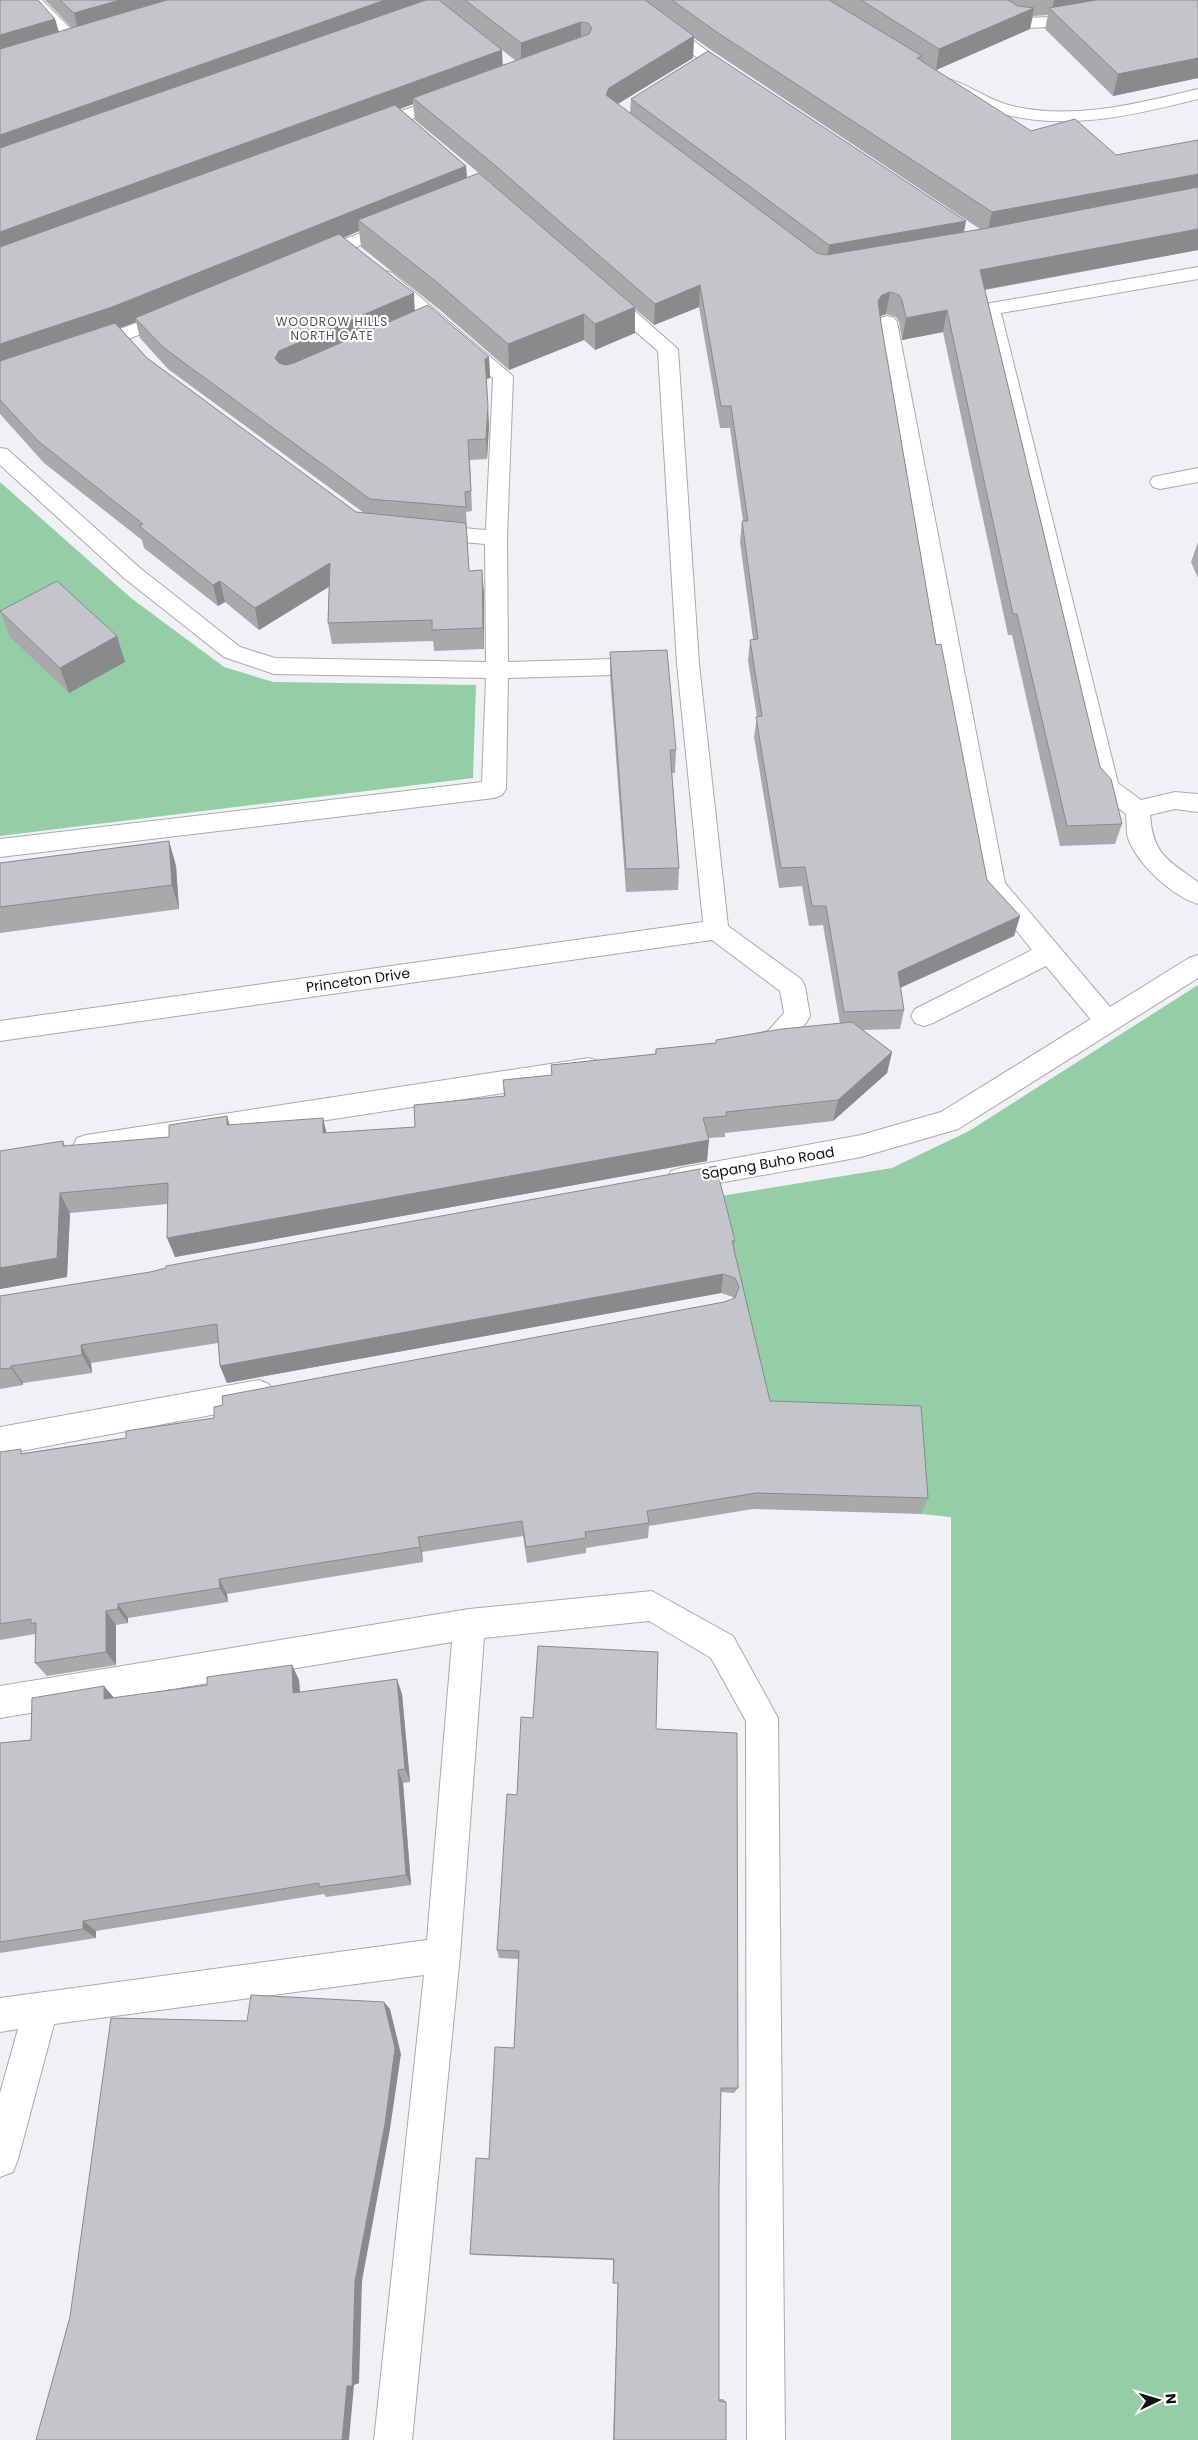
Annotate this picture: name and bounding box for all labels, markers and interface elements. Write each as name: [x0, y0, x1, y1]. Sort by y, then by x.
district label: WOODROW HILLS NORTH GATE: [276, 313, 388, 344]
street label: Princeton Drive: [305, 963, 412, 997]
street label: Sapang Buho Road: [700, 1141, 836, 1185]
north arrow: [1133, 2375, 1183, 2425]
text: N: [1161, 2393, 1181, 2405]

